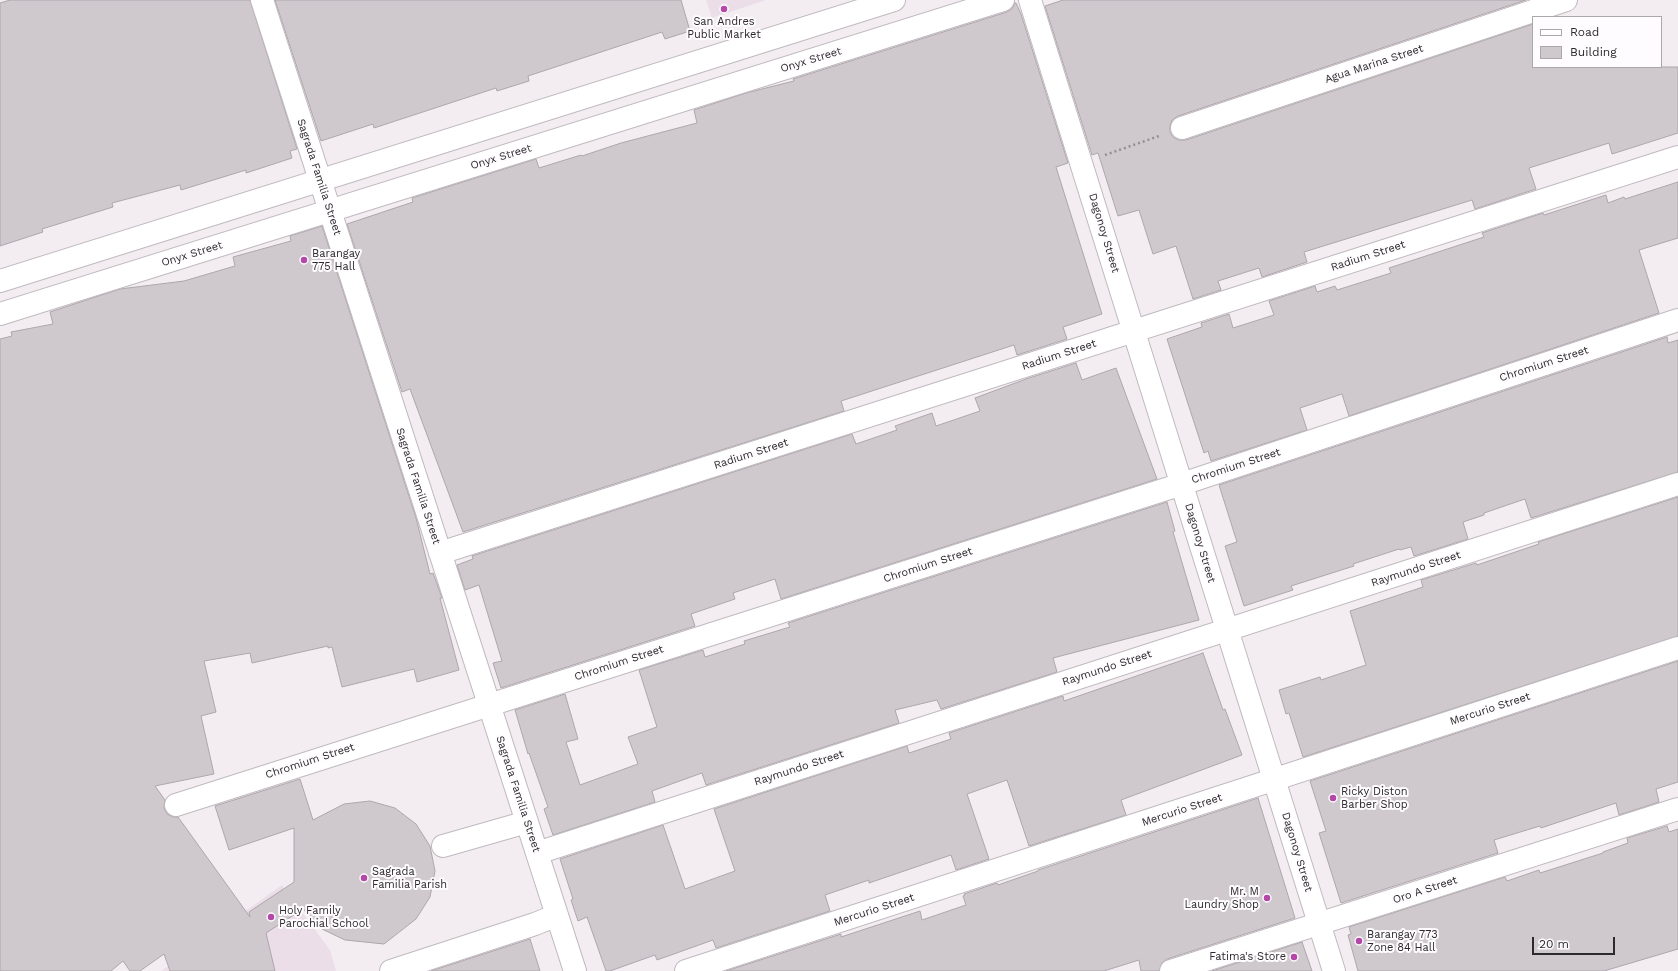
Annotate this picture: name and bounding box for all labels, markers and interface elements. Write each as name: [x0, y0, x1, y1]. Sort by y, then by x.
marker: San Andres Public Market: [719, 4, 729, 14]
place label: San Andres Public Market: [687, 15, 761, 41]
legend: [1532, 16, 1662, 68]
text: Road: [1570, 25, 1599, 39]
street label: Agua Marina Street: [1323, 42, 1425, 86]
street label: Onyx Street: [779, 44, 843, 76]
text: Building: [1570, 45, 1617, 59]
street label: Sagrada Familia Street: [294, 117, 344, 237]
street label: Onyx Street: [469, 141, 533, 173]
street label: Dagonoy Street: [1086, 192, 1122, 274]
street label: Onyx Street: [160, 238, 224, 270]
street label: Radium Street: [1329, 238, 1407, 274]
place label: Barangay 775 Hall: [312, 247, 360, 273]
marker: Barangay 775 Hall: [299, 255, 309, 265]
street label: Radium Street: [1020, 337, 1098, 373]
street label: Chromium Street: [1498, 343, 1590, 385]
street label: Sagrada Familia Street: [393, 426, 443, 546]
street label: Radium Street: [712, 436, 790, 472]
street label: Chromium Street: [1190, 445, 1282, 487]
street label: Dagonoy Street: [1182, 502, 1218, 584]
street label: Chromium Street: [882, 544, 974, 586]
street label: Raymundo Street: [1370, 548, 1462, 590]
street label: Chromium Street: [573, 642, 665, 684]
street label: Raymundo Street: [1061, 647, 1153, 689]
street label: Mercurio Street: [1448, 690, 1532, 728]
street label: Sagrada Familia Street: [493, 734, 543, 854]
street label: Chromium Street: [264, 740, 356, 782]
street label: Raymundo Street: [753, 747, 845, 789]
place label: Ricky Diston Barber Shop: [1341, 785, 1408, 811]
street label: Mercurio Street: [1140, 791, 1224, 829]
marker: Ricky Diston Barber Shop: [1328, 793, 1338, 803]
street label: Dagonoy Street: [1279, 811, 1315, 893]
place label: Sagrada Familia Parish: [372, 865, 447, 891]
marker: Sagrada Familia Parish: [359, 873, 369, 883]
street label: Oro A Street: [1391, 873, 1459, 907]
place label: Mr. M Laundry Shop: [1184, 885, 1259, 911]
street label: Mercurio Street: [832, 891, 916, 929]
marker: Mr. M Laundry Shop: [1262, 893, 1272, 903]
place label: Holy Family Parochial School: [279, 904, 369, 930]
marker: Holy Family Parochial School: [266, 912, 276, 922]
place label: Barangay 773 Zone 84 Hall: [1367, 928, 1438, 954]
scale bar: [1534, 929, 1617, 955]
marker: Barangay 773 Zone 84 Hall: [1354, 936, 1364, 946]
text: 20 m: [1539, 937, 1569, 951]
place label: Fatima's Store: [1209, 950, 1286, 964]
marker: Fatima's Store: [1289, 952, 1299, 962]

